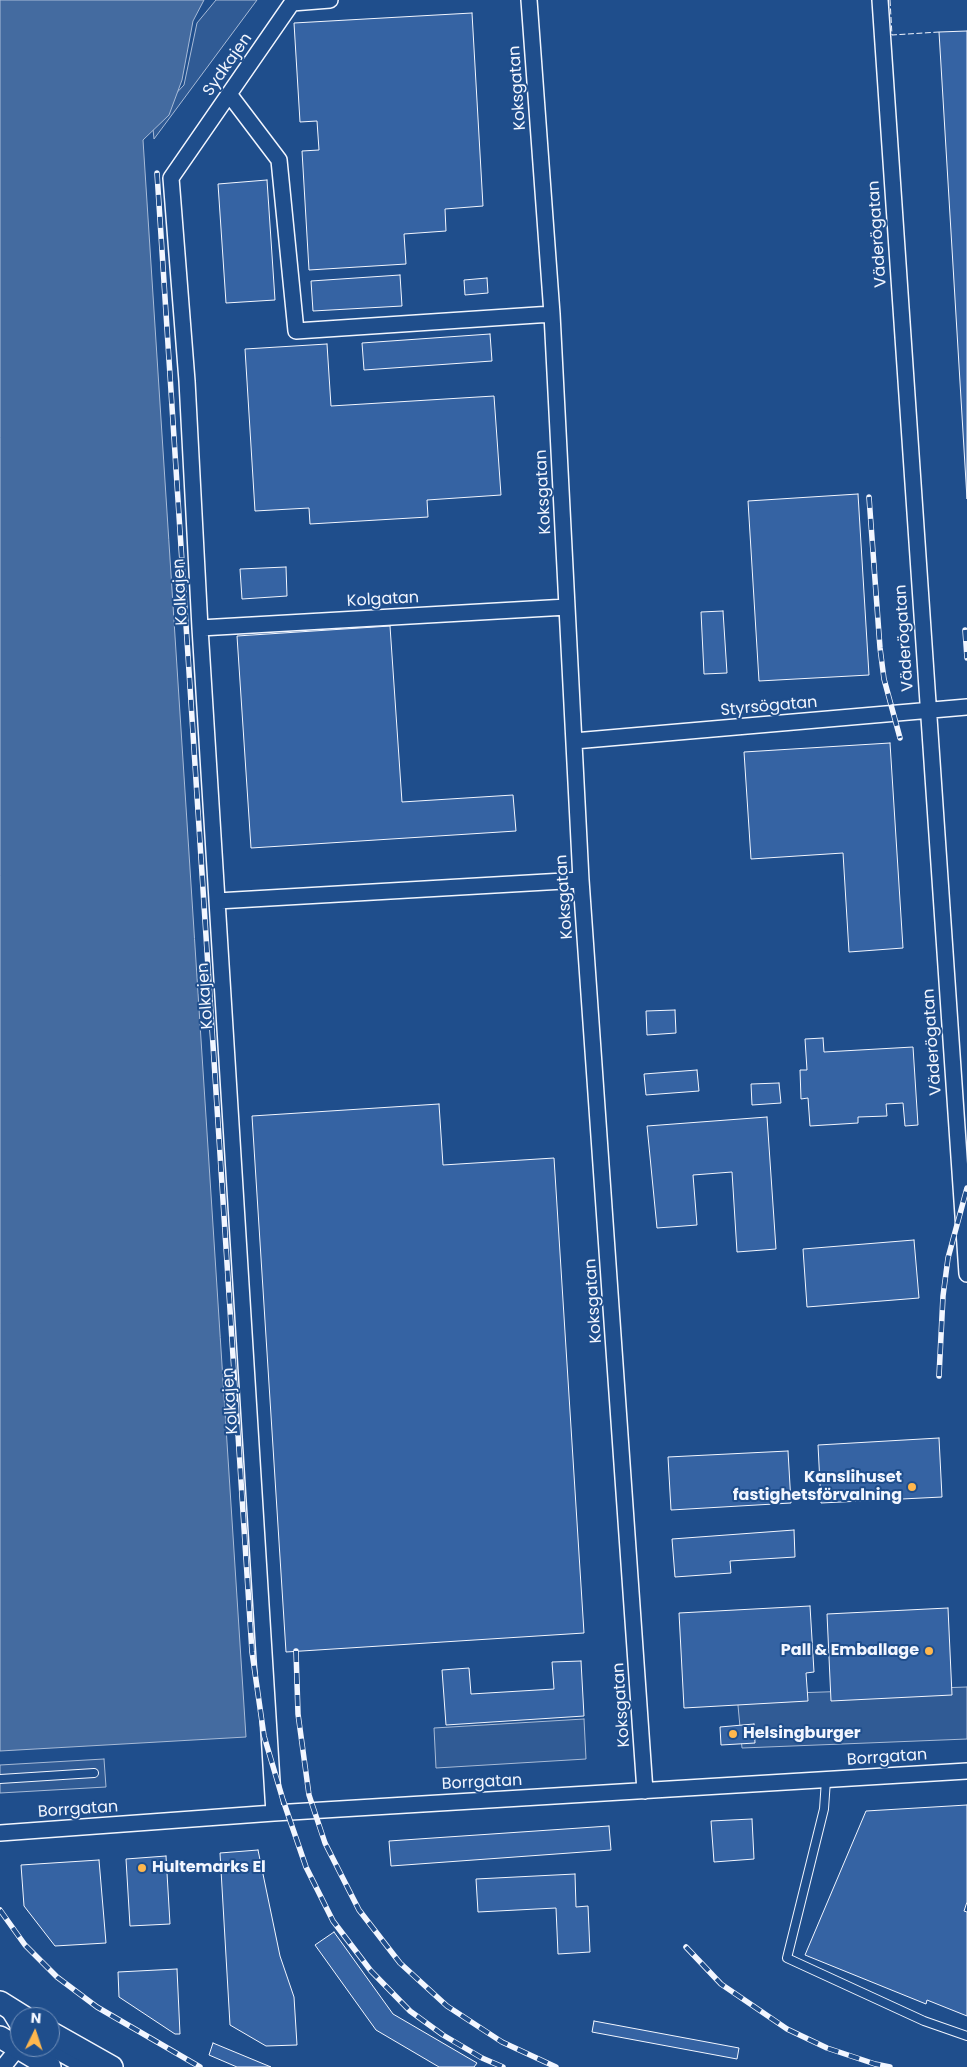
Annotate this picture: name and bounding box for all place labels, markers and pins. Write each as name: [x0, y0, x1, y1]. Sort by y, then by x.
place label: Kanslihuset fastighetsförvalning: [733, 1468, 902, 1506]
marker: Kanslihuset fastighetsförvalning: [906, 1481, 918, 1493]
place label: Pall & Emballage: [781, 1641, 919, 1661]
marker: Pall & Emballage: [923, 1645, 935, 1657]
place label: Helsingburger: [743, 1724, 861, 1744]
marker: Helsingburger: [727, 1728, 739, 1740]
place label: Hultemarks El: [152, 1858, 266, 1878]
marker: Hultemarks El: [136, 1862, 148, 1874]

